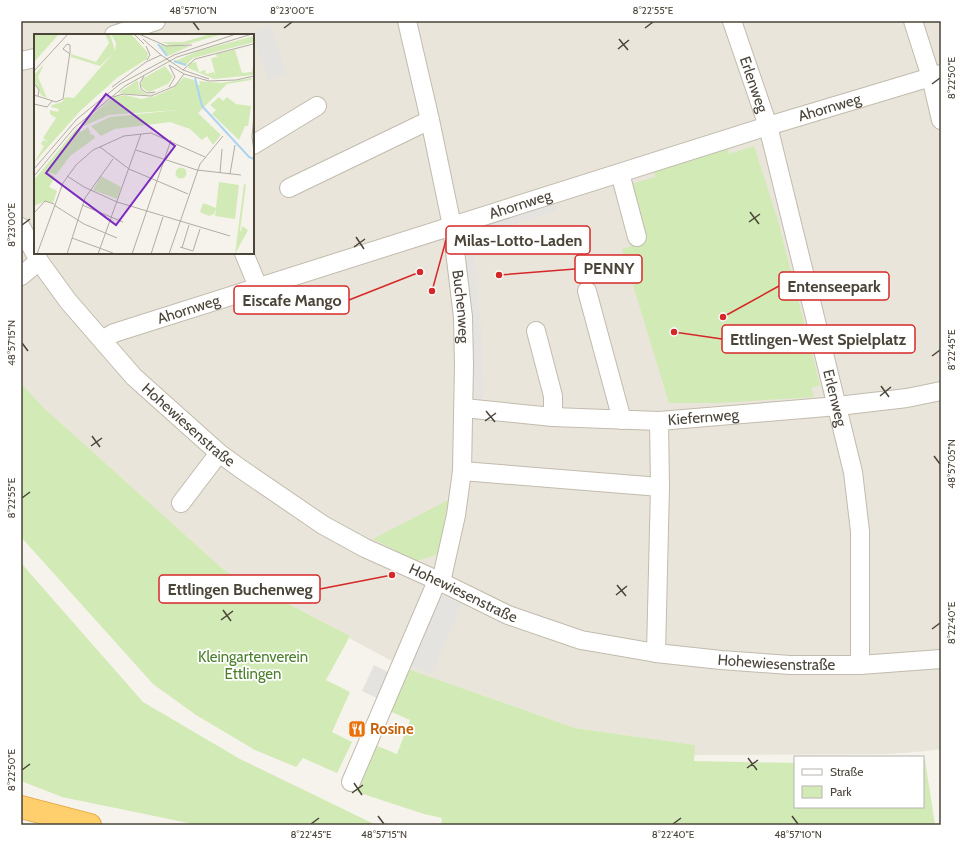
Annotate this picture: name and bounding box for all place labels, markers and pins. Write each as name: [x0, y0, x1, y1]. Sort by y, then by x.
callout: Milas-Lotto-Laden: [446, 226, 590, 254]
callout: PENNY: [575, 255, 642, 283]
callout: Entenseepark: [779, 272, 889, 300]
callout: Eiscafe Mango: [234, 286, 349, 314]
callout: Ettlingen-West Spielplatz: [722, 325, 915, 353]
callout: Ettlingen Buchenweg: [159, 575, 320, 603]
restaurant icon: Rosine: [347, 719, 367, 739]
place label: Rosine: [370, 720, 414, 738]

